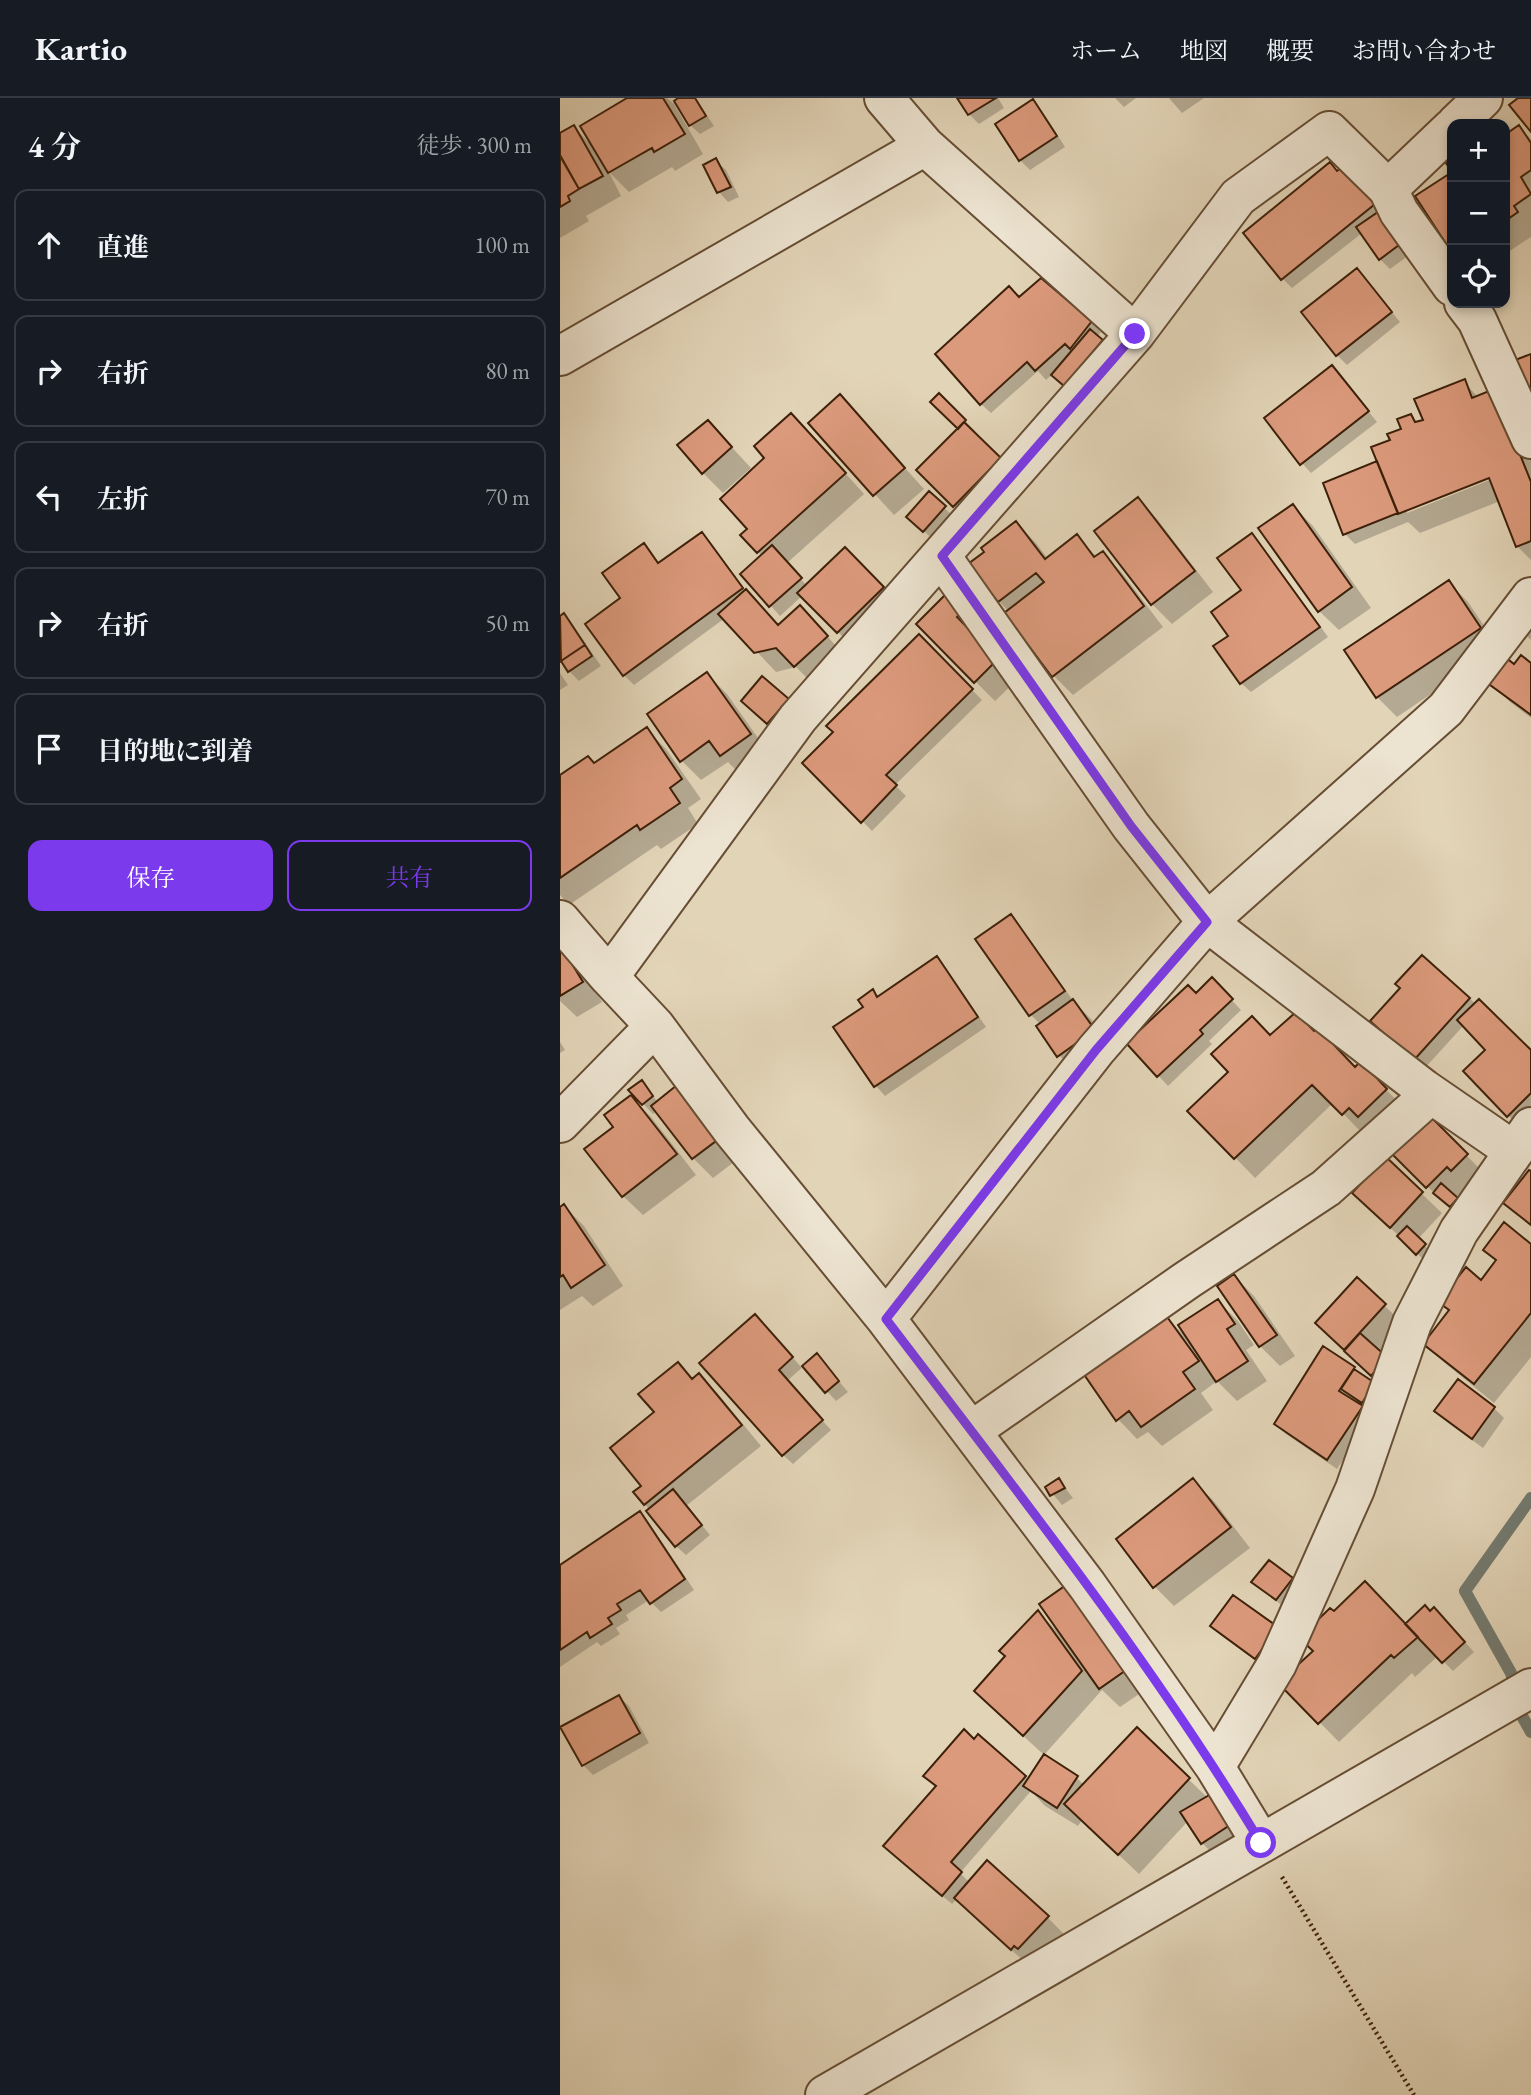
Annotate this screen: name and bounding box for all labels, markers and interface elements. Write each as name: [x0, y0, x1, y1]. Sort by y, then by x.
text: Kartio: [35, 27, 127, 70]
text: ホーム: [1070, 35, 1142, 66]
text: 地図: [1180, 35, 1228, 66]
text: 概要: [1266, 35, 1314, 66]
text: お問い合わせ: [1352, 35, 1496, 66]
map controls: [1447, 119, 1510, 308]
button: +: [1447, 119, 1510, 182]
text: 4 分: [28, 127, 81, 166]
text: 徒歩 · 300 m: [417, 130, 532, 160]
button: −: [1447, 182, 1510, 245]
icon: ahead: [30, 226, 68, 264]
text: 直進: [97, 230, 149, 264]
text: 100 m: [474, 230, 530, 260]
button: locate: [1447, 245, 1510, 308]
route end: [1119, 318, 1150, 349]
icon: right: [30, 352, 68, 390]
text: 右折: [97, 356, 149, 390]
text: 80 m: [485, 356, 530, 386]
icon: left: [30, 478, 68, 516]
text: 左折: [97, 482, 149, 516]
text: 70 m: [485, 482, 530, 512]
icon: right: [30, 604, 68, 642]
text: 右折: [97, 608, 149, 642]
text: 50 m: [485, 608, 530, 638]
icon: arrive: [30, 730, 68, 768]
text: 目的地に到着: [97, 734, 253, 768]
button: 保存: [28, 840, 273, 911]
button: 共有: [287, 840, 532, 911]
route start: [1245, 1827, 1276, 1858]

